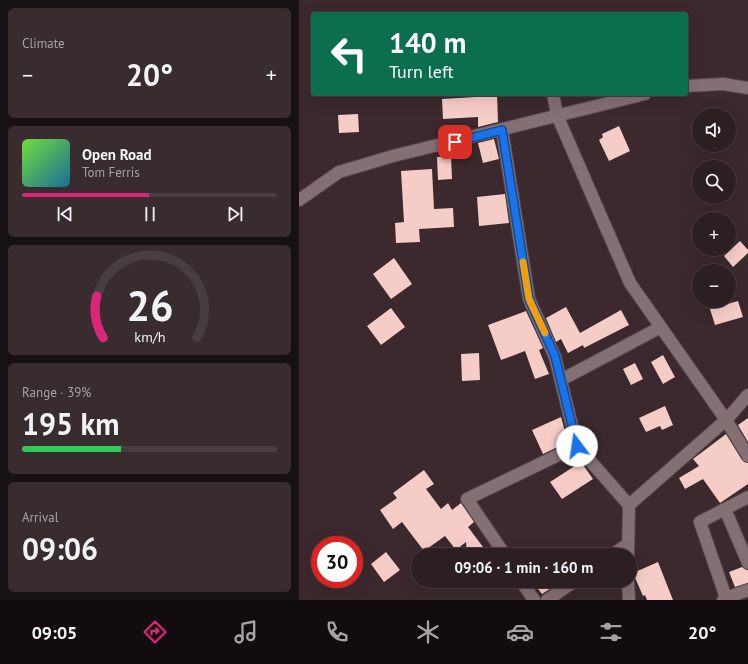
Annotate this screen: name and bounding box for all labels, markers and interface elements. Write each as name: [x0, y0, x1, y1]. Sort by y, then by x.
text: 140 m: [389, 24, 466, 61]
icon: left: [323, 28, 375, 80]
text: Climate: [22, 35, 65, 52]
text: 20°: [126, 55, 173, 94]
text: Turn left: [389, 60, 454, 83]
text: −: [22, 61, 33, 89]
text: +: [266, 61, 277, 89]
map controls: [692, 108, 736, 308]
button: sound: [692, 108, 736, 152]
pin: [438, 125, 472, 159]
icon: arrive: [444, 131, 466, 153]
text: Open Road: [82, 145, 152, 164]
button: search: [692, 160, 736, 204]
text: Tom Ferris: [82, 164, 140, 181]
icon: previous: [54, 203, 76, 225]
icon: pause: [139, 203, 161, 225]
icon: next: [224, 203, 246, 225]
button: +: [692, 212, 736, 256]
button: −: [692, 264, 736, 308]
text: 26: [126, 279, 173, 332]
text: km/h: [134, 327, 165, 346]
text: Range · 39%: [22, 384, 91, 401]
text: 195 km: [22, 404, 120, 443]
position arrow: [556, 425, 598, 467]
text: Arrival: [22, 509, 58, 526]
text: 09:06: [22, 529, 98, 568]
speed limit sign: 30: [311, 536, 363, 588]
text: 09:06 · 1 min · 160 m: [455, 558, 593, 577]
icon: directions: [141, 618, 169, 646]
icon: music: [232, 618, 260, 646]
icon: phone: [323, 618, 351, 646]
icon: climate: [414, 618, 442, 646]
icon: car: [506, 618, 534, 646]
icon: filters: [597, 618, 625, 646]
text: 09:05: [32, 621, 77, 644]
text: 20°: [688, 621, 716, 644]

